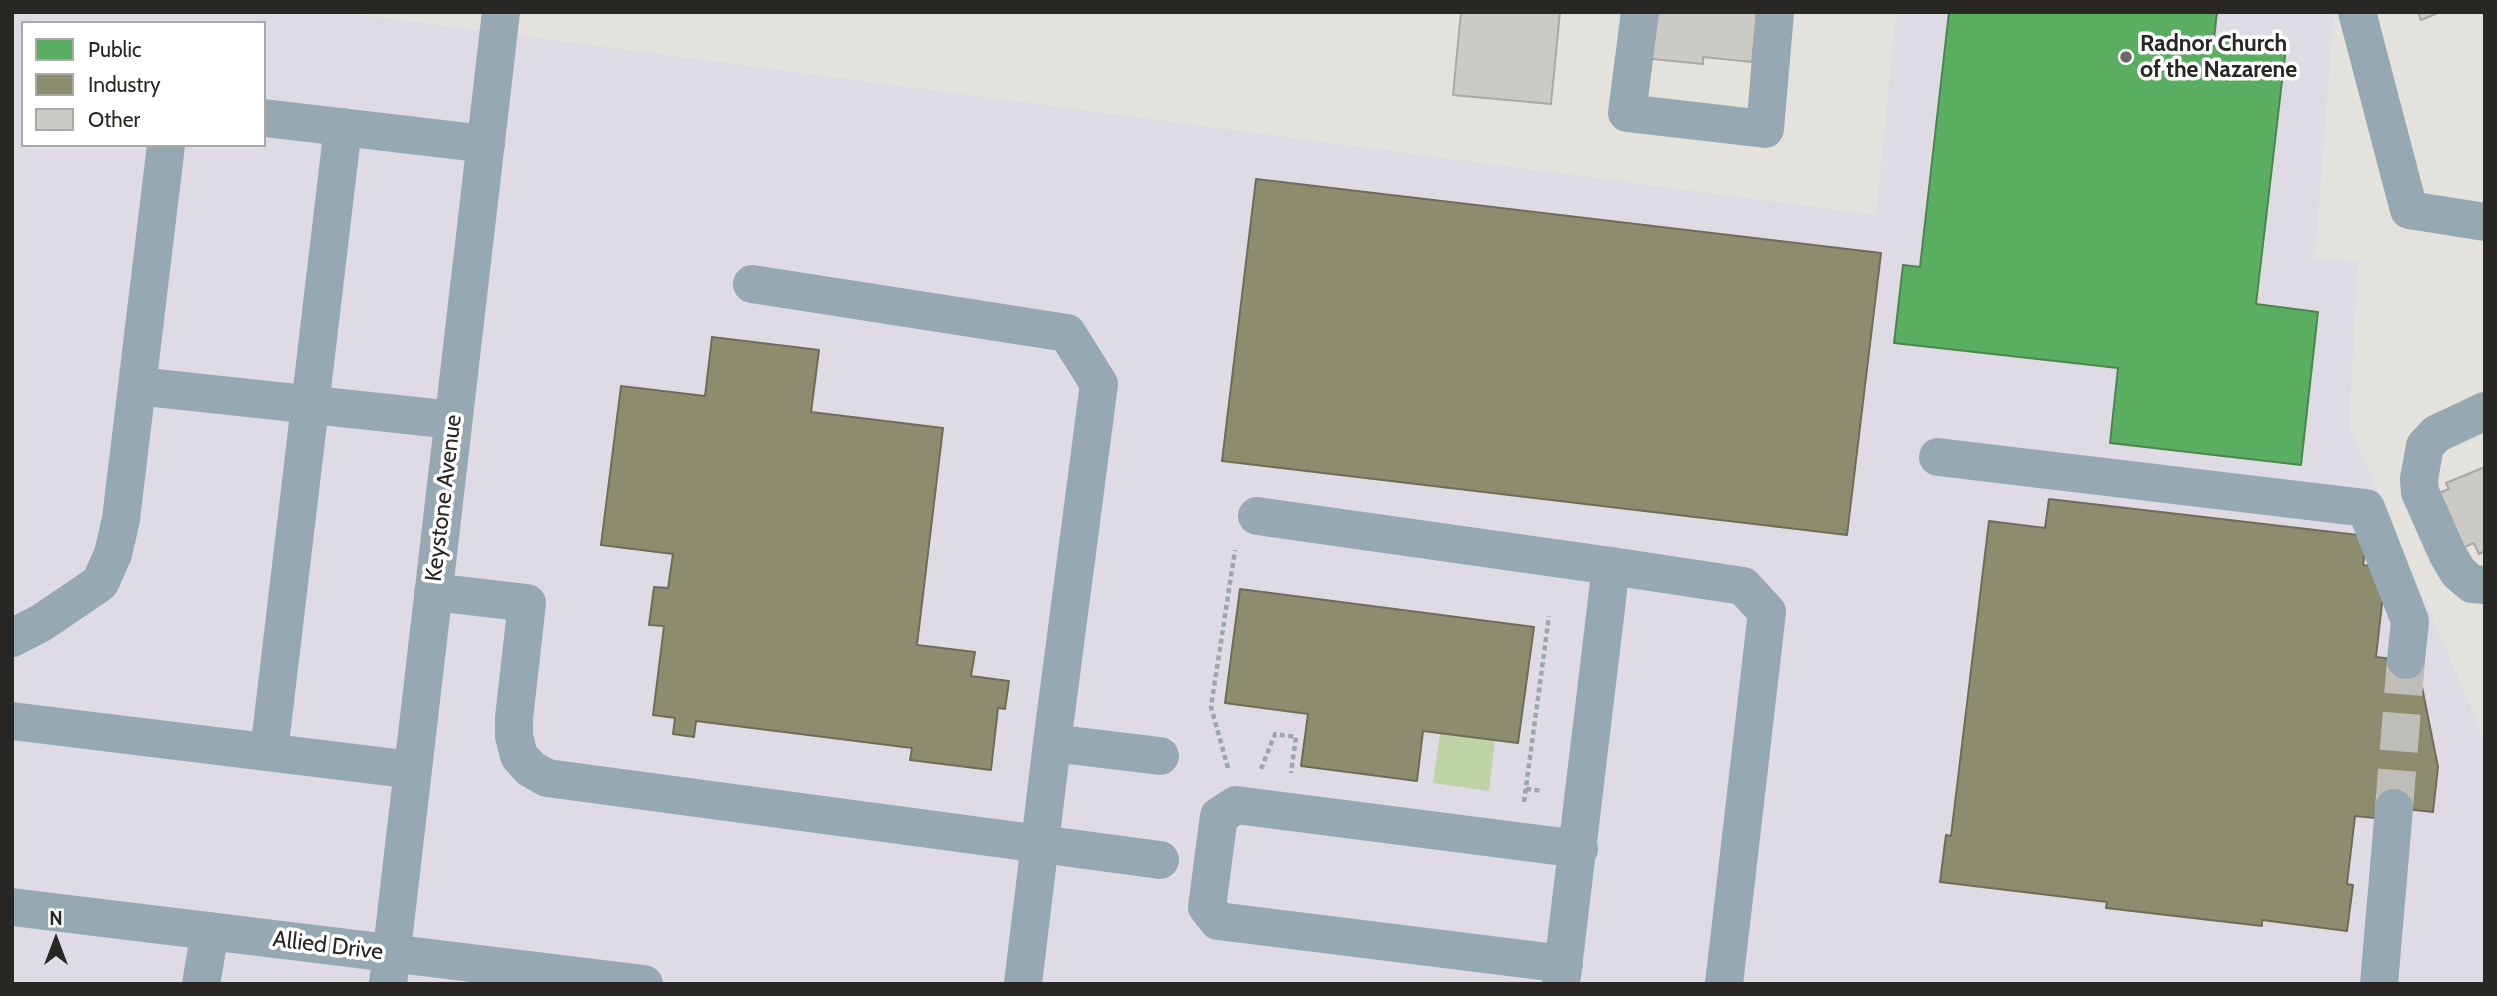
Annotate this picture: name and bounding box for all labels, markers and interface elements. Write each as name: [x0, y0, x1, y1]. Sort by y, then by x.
legend: [21, 21, 266, 147]
place label: Radnor Church of the Nazarene: [2140, 30, 2297, 84]
text: Public: [88, 37, 142, 62]
marker: Radnor Church of the Nazarene: [2118, 49, 2134, 65]
text: Industry: [88, 72, 161, 97]
text: Other: [88, 107, 140, 132]
street label: Keystone Avenue: [420, 413, 468, 583]
north arrow: [21, 905, 91, 975]
text: N: [49, 907, 63, 930]
street label: Allied Drive: [271, 926, 385, 966]

